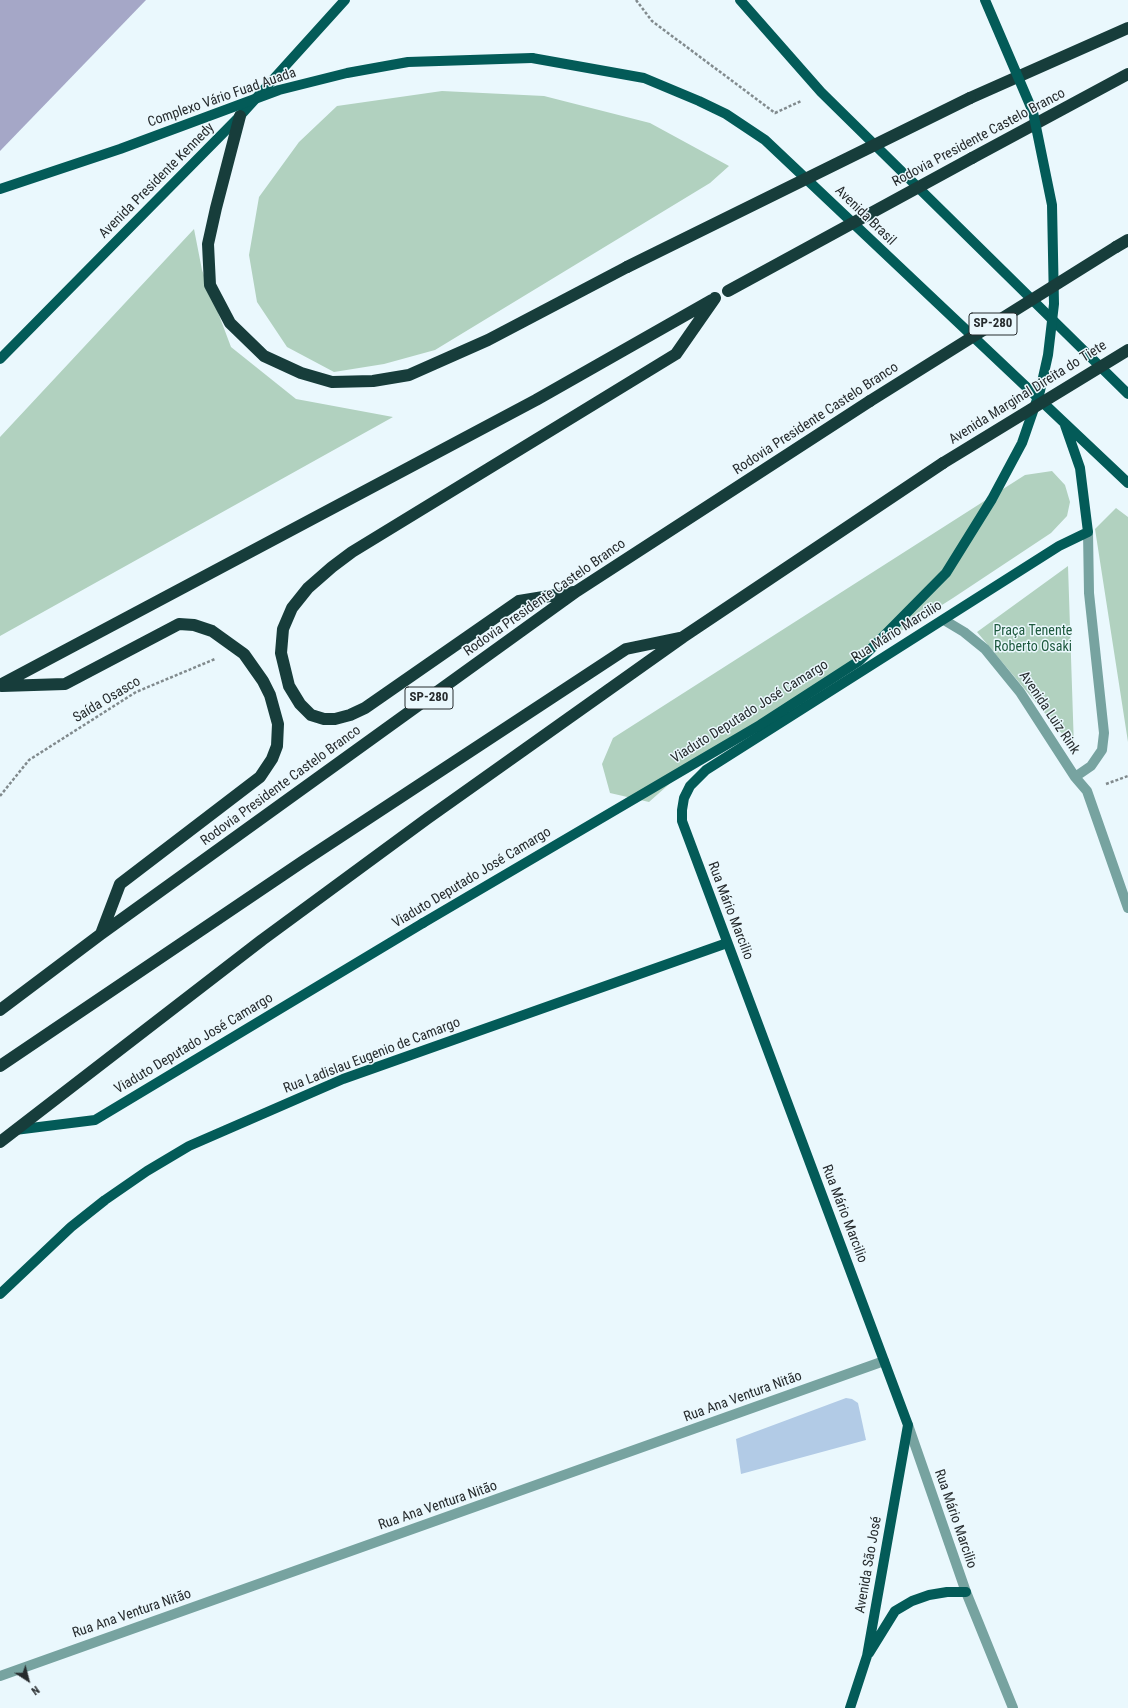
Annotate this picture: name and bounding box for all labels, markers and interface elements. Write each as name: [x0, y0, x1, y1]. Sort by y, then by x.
street label: Complexo Vário Fuad Auada: [146, 65, 298, 131]
street label: Rodovia Presidente Castelo Branco: [890, 85, 1068, 191]
street label: Avenida Presidente Kennedy: [96, 120, 218, 242]
street label: Avenida Brasil: [831, 183, 899, 249]
road number: SP-280: [969, 313, 1017, 335]
street label: Avenida Marginal Direita do Tiete: [946, 337, 1110, 449]
street label: Rodovia Presidente Castelo Branco: [730, 359, 902, 479]
street label: Rodovia Presidente Castelo Branco: [461, 536, 629, 660]
street label: Rua Mário Marcilio: [849, 597, 945, 667]
park label: Praça Tenente Roberto Osaki: [994, 623, 1072, 656]
street label: Viaduto Deputado José Camargo: [668, 657, 832, 767]
street label: Avenida Luiz Rink: [1015, 668, 1083, 758]
street label: Saída Osasco: [70, 673, 144, 727]
road number: SP-280: [405, 687, 453, 709]
street label: Rodovia Presidente Castelo Branco: [198, 722, 364, 850]
street label: Viaduto Deputado José Camargo: [390, 824, 554, 932]
street label: Rua Mário Marcilio: [704, 860, 756, 962]
street label: Viaduto Deputado José Camargo: [112, 990, 276, 1098]
street label: Rua Ladislau Eugenio de Camargo: [281, 1014, 463, 1098]
street label: Rua Mário Marcilio: [818, 1163, 870, 1265]
street label: Rua Ana Ventura Nitão: [682, 1368, 804, 1426]
street label: Rua Mário Marcilio: [930, 1467, 980, 1571]
street label: Rua Ana Ventura Nitão: [376, 1478, 500, 1534]
street label: Avenida São José: [852, 1515, 886, 1615]
street label: Rua Ana Ventura Nitão: [70, 1586, 194, 1642]
north arrow: [8, 1660, 48, 1700]
text: N: [29, 1683, 42, 1697]

